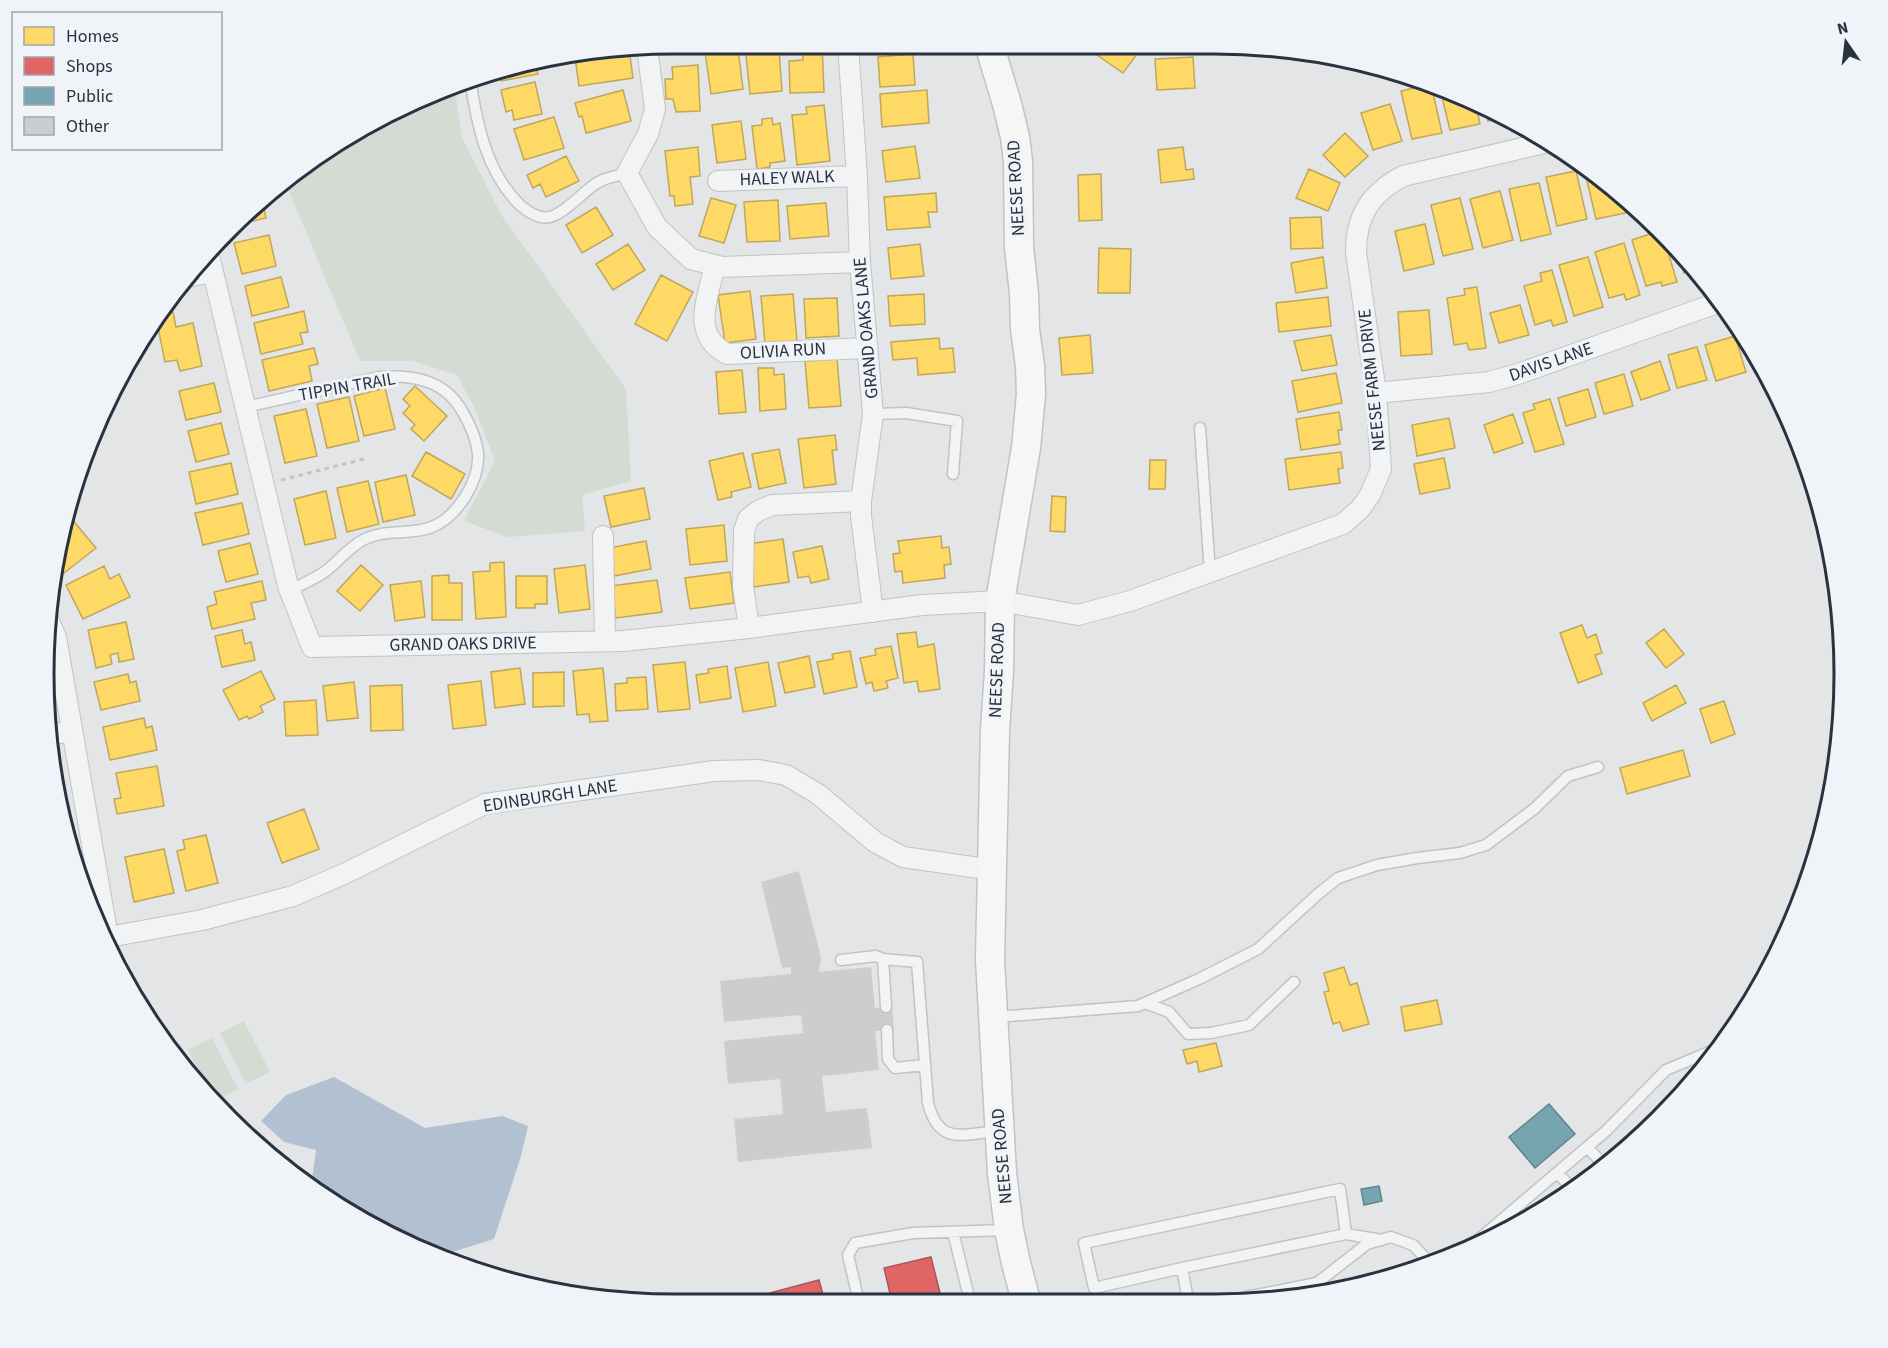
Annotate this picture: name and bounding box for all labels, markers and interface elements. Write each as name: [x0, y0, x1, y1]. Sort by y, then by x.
legend: [12, 12, 222, 150]
north arrow: [1816, 12, 1876, 72]
text: N: [1835, 16, 1850, 40]
text: Homes: [66, 24, 119, 49]
text: Shops: [66, 54, 113, 79]
text: Public: [66, 84, 113, 109]
text: Other: [66, 114, 110, 139]
street label: NEESE ROAD: [1001, 139, 1031, 237]
street label: HALEY WALK: [739, 164, 835, 192]
street label: GRAND OAKS LANE: [847, 256, 885, 400]
street label: NEESE FARM DRIVE: [1352, 308, 1392, 452]
street label: OLIVIA RUN: [739, 336, 827, 366]
street label: DAVIS LANE: [1506, 336, 1596, 388]
street label: TIPPIN TRAIL: [297, 366, 398, 408]
street label: NEESE ROAD: [983, 621, 1011, 719]
street label: GRAND OAKS DRIVE: [389, 630, 537, 658]
street label: EDINBURGH LANE: [481, 773, 619, 819]
street label: NEESE ROAD: [985, 1107, 1019, 1205]

